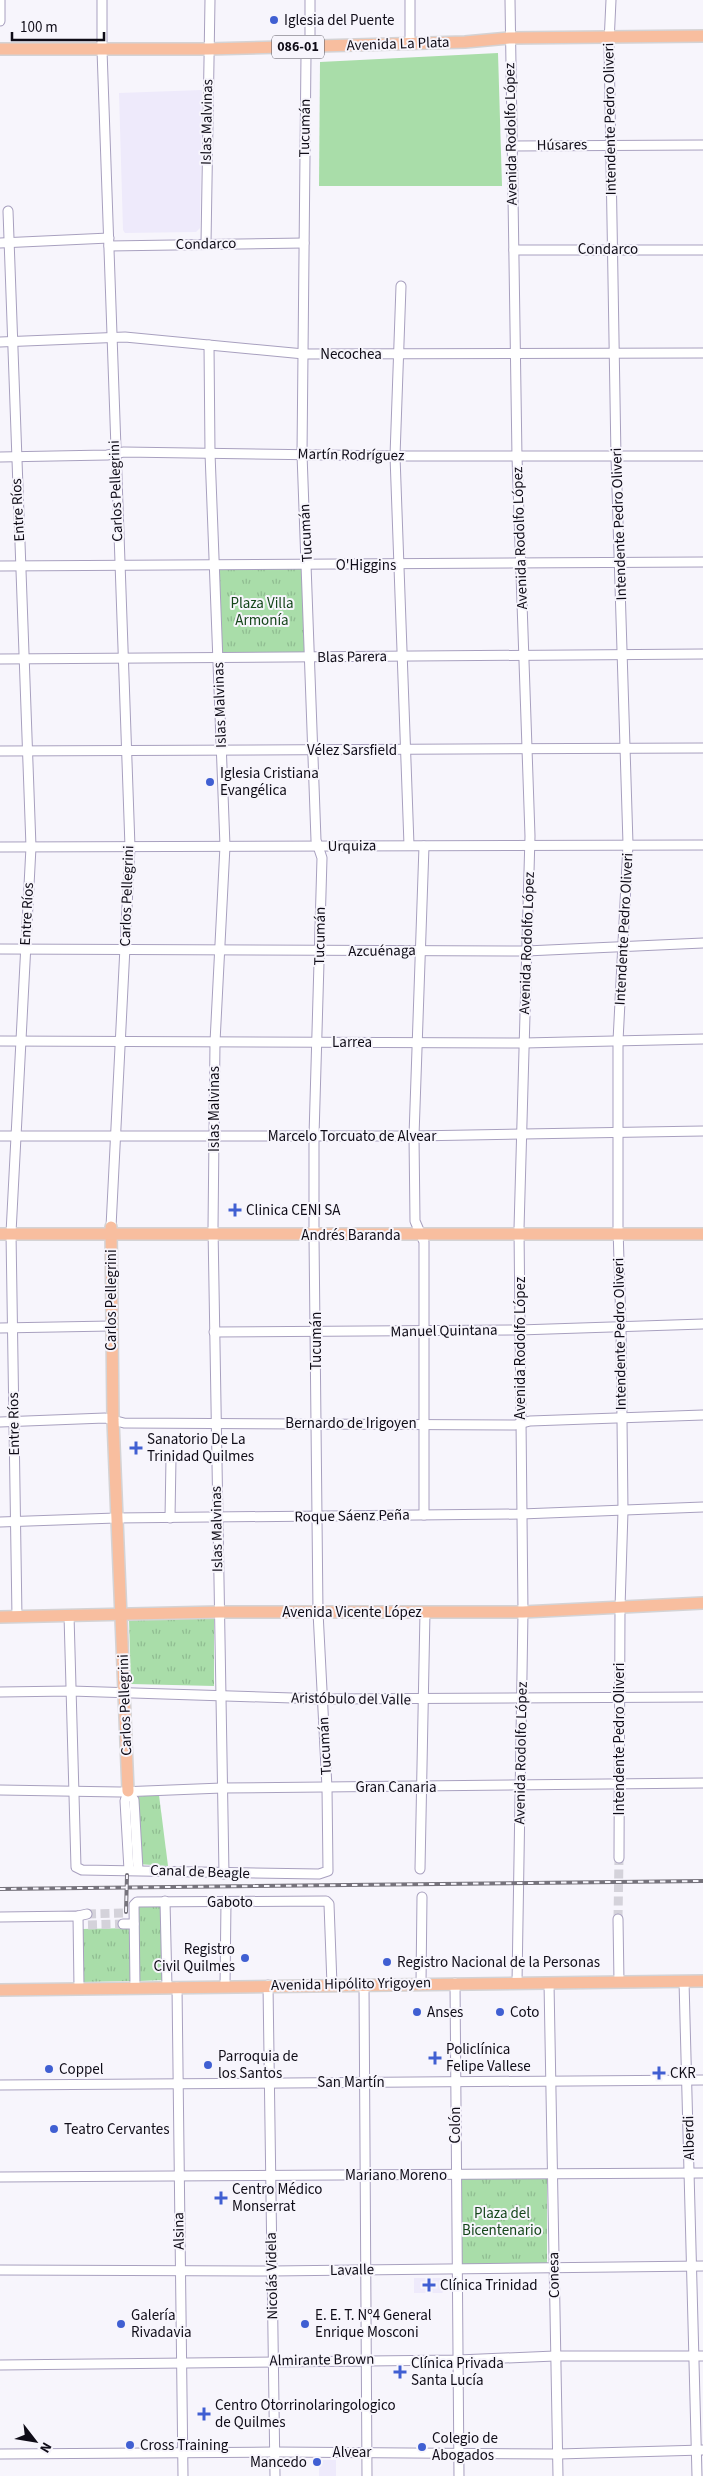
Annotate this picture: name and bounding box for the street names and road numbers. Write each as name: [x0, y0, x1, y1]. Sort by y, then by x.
street label: Avenida La Plata: [346, 32, 450, 56]
road number: 086-01: [272, 36, 324, 58]
street label: Intendente Pedro Oliveri: [598, 42, 622, 196]
street label: Avenida Rodolfo López: [499, 62, 523, 206]
street label: Islas Malvinas: [196, 79, 218, 165]
street label: Tucumán: [294, 98, 316, 158]
street label: Húsares: [537, 134, 587, 156]
street label: Condarco: [176, 233, 236, 255]
street label: Condarco: [578, 239, 638, 260]
street label: Necochea: [320, 344, 382, 365]
street label: Carlos Pellegrini: [104, 440, 128, 542]
street label: Martín Rodríguez: [297, 444, 405, 466]
street label: Intendente Pedro Oliveri: [606, 447, 632, 601]
street label: Avenida Rodolfo López: [507, 466, 533, 610]
street label: Entre Ríos: [6, 478, 30, 542]
street label: Tucumán: [294, 503, 318, 563]
street label: O'Higgins: [336, 555, 396, 576]
street label: Blas Parera: [317, 646, 387, 668]
street label: Islas Malvinas: [208, 662, 232, 748]
street label: Vélez Sarsfield: [307, 740, 397, 761]
street label: Urquiza: [328, 835, 376, 857]
street label: Carlos Pellegrini: [115, 845, 139, 947]
street label: Intendente Pedro Oliveri: [610, 852, 638, 1006]
street label: Avenida Rodolfo López: [514, 871, 540, 1015]
street label: Entre Ríos: [15, 882, 39, 946]
street label: Tucumán: [309, 906, 331, 966]
street label: Azcuénaga: [348, 940, 416, 962]
street label: Larrea: [332, 1032, 372, 1053]
street label: Islas Malvinas: [204, 1066, 225, 1152]
street label: Marcelo Torcuato de Alvear: [268, 1126, 437, 1147]
street label: Andrés Baranda: [301, 1225, 401, 1246]
street label: Carlos Pellegrini: [101, 1249, 122, 1351]
street label: Intendente Pedro Oliveri: [608, 1257, 632, 1411]
street label: Avenida Rodolfo López: [510, 1277, 531, 1419]
street label: Tucumán: [306, 1312, 327, 1370]
street label: Manuel Quintana: [390, 1320, 498, 1342]
street label: Entre Ríos: [3, 1392, 25, 1456]
street label: Bernardo de Irigoyen: [285, 1413, 417, 1434]
street label: Islas Malvinas: [206, 1486, 228, 1572]
street label: Roque Sáenz Peña: [294, 1504, 410, 1528]
street label: Avenida Vicente López: [282, 1602, 422, 1623]
street label: Carlos Pellegrini: [113, 1654, 137, 1756]
street label: Intendente Pedro Oliveri: [609, 1663, 630, 1815]
street label: Avenida Rodolfo López: [509, 1681, 533, 1825]
street label: Aristóbulo del Valle: [291, 1687, 411, 1711]
street label: Tucumán: [313, 1716, 337, 1776]
street label: Gran Canaria: [355, 1777, 437, 1798]
street label: Canal de Beagle: [150, 1860, 250, 1884]
street label: Gaboto: [207, 1892, 253, 1913]
street label: Avenida Hipólito Yrigoyen: [271, 1972, 431, 1996]
street label: San Martín: [317, 2072, 385, 2093]
street label: Colón: [445, 2107, 466, 2143]
street label: Alberdi: [678, 2115, 700, 2161]
street label: Mariano Moreno: [345, 2165, 447, 2186]
street label: Alsina: [168, 2212, 190, 2250]
street label: Nicolás Videla: [261, 2232, 283, 2320]
street label: Conesa: [543, 2252, 565, 2298]
street label: Lavalle: [330, 2259, 374, 2281]
street label: Almirante Brown: [269, 2349, 375, 2371]
street label: Alvear: [333, 2442, 372, 2463]

